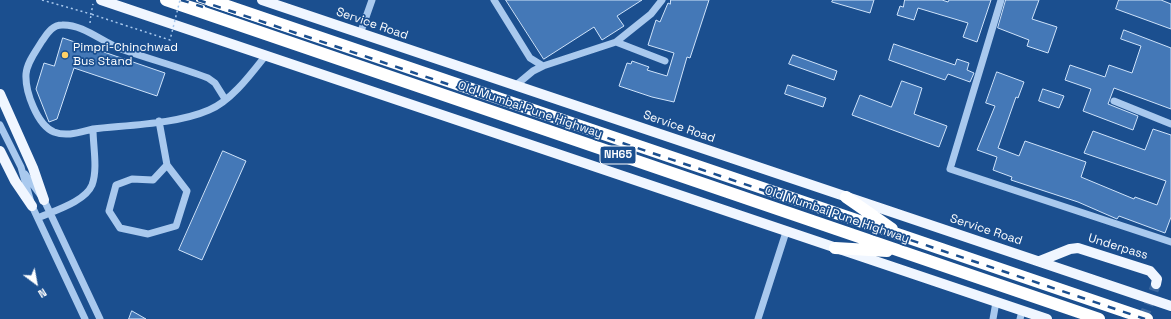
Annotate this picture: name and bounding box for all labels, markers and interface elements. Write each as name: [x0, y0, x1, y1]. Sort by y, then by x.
street label: Service Road: [334, 5, 410, 43]
place label: Pimpri-Chinchwad Bus Stand: [73, 41, 178, 69]
marker: Pimpri-Chinchwad Bus Stand: [60, 50, 70, 60]
street label: Old Mumbai Pune Highway: [456, 78, 604, 142]
street label: Service Road: [641, 108, 717, 146]
road number: NH65: [600, 146, 636, 164]
street label: Old Mumbai Pune Highway: [763, 183, 911, 247]
street label: Service Road: [948, 212, 1024, 248]
street label: Underpass: [1086, 231, 1150, 263]
north arrow: [16, 263, 56, 303]
text: N: [36, 285, 49, 301]

